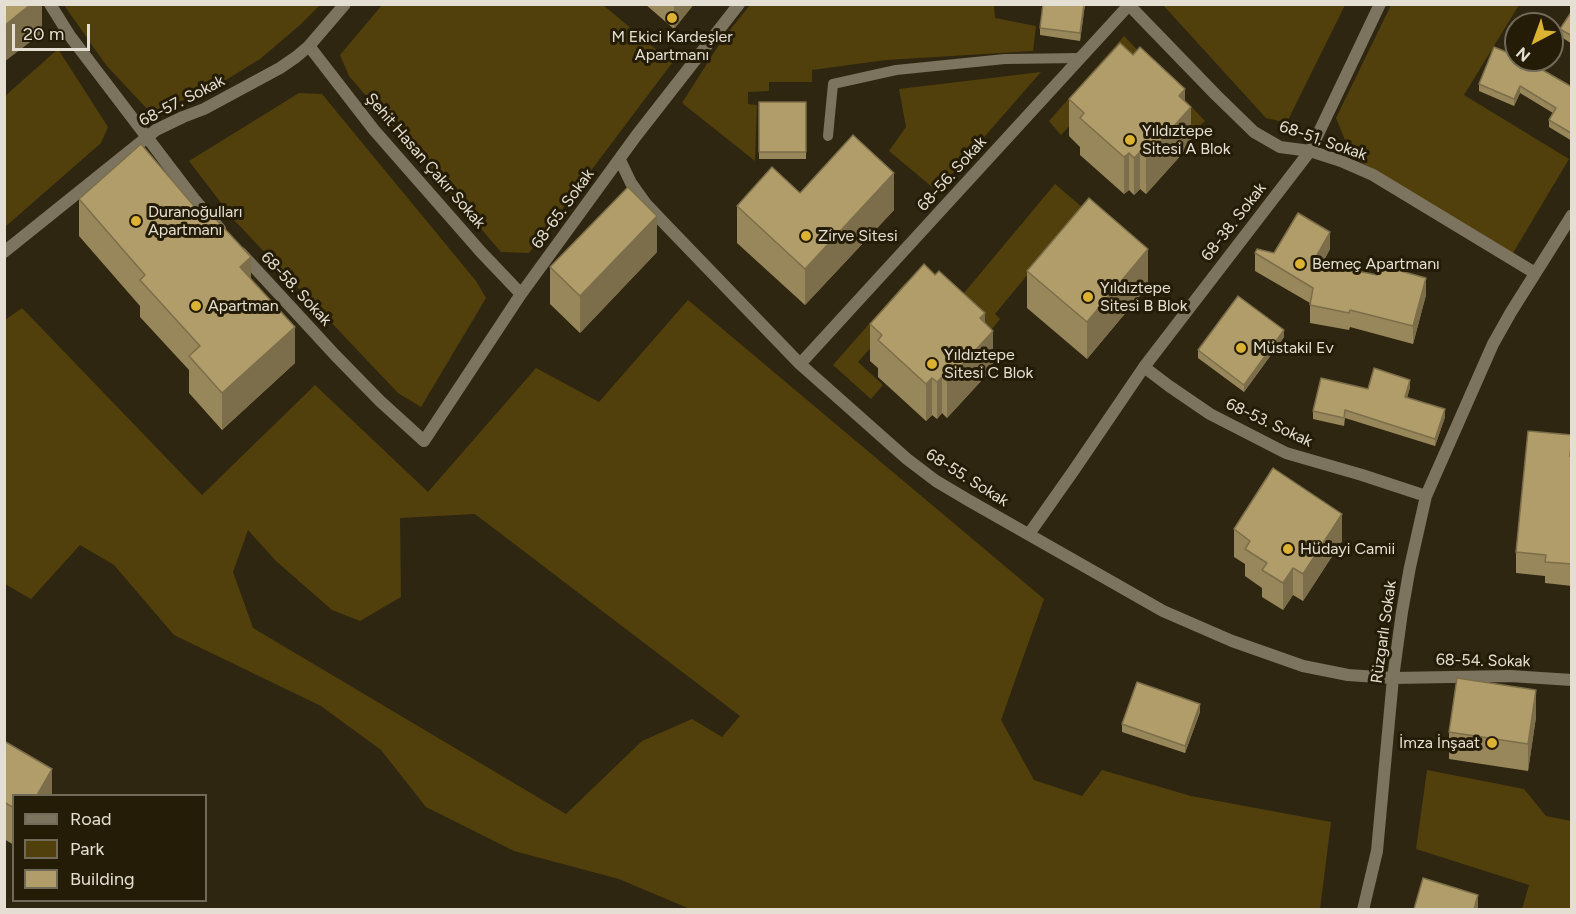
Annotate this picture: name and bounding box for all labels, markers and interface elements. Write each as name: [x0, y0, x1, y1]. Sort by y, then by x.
marker: M Ekici Kardeşler Apartmanı: [665, 11, 679, 25]
scale bar: [15, 12, 93, 50]
north arrow: [1504, 12, 1564, 72]
text: 20 m: [23, 23, 64, 45]
place label: M Ekici Kardeşler Apartmanı: [611, 27, 733, 65]
text: N: [1512, 43, 1534, 66]
street label: 68-57. Sokak: [136, 71, 228, 131]
street label: Şehit Hasan Çakır Sokak: [361, 89, 489, 233]
street label: 68-51. Sokak: [1277, 117, 1369, 165]
place label: Yıldıztepe Sitesi A Blok: [1142, 121, 1231, 159]
street label: 68-56. Sokak: [914, 133, 990, 215]
marker: Yıldıztepe Sitesi A Blok: [1123, 133, 1137, 147]
street label: 68-65. Sokak: [528, 165, 598, 253]
street label: 68-38. Sokak: [1198, 179, 1270, 265]
place label: Duranoğulları Apartmanı: [148, 202, 242, 240]
marker: Duranoğulları Apartmanı: [129, 214, 143, 228]
place label: Zirve Sitesi: [818, 226, 898, 246]
marker: Zirve Sitesi: [799, 229, 813, 243]
street label: 68-58. Sokak: [257, 248, 335, 330]
place label: Bemeç Apartmanı: [1312, 254, 1440, 274]
marker: Bemeç Apartmanı: [1293, 257, 1307, 271]
place label: Yıldıztepe Sitesi B Blok: [1100, 278, 1187, 316]
marker: Yıldıztepe Sitesi B Blok: [1081, 290, 1095, 304]
place label: Apartman: [208, 296, 279, 316]
marker: Apartman: [189, 299, 203, 313]
place label: Müstakil Ev: [1253, 338, 1334, 358]
marker: Müstakil Ev: [1234, 341, 1248, 355]
place label: Yıldıztepe Sitesi C Blok: [944, 345, 1033, 383]
marker: Yıldıztepe Sitesi C Blok: [925, 357, 939, 371]
street label: 68-53. Sokak: [1223, 395, 1315, 451]
street label: 68-55. Sokak: [922, 445, 1012, 511]
place label: Hüdayi Camii: [1300, 539, 1395, 559]
marker: Hüdayi Camii: [1281, 542, 1295, 556]
street label: Rüzgarlı Sokak: [1367, 579, 1401, 685]
street label: 68-54. Sokak: [1436, 651, 1530, 671]
place label: İmza İnşaat: [1399, 733, 1480, 753]
marker: İmza İnşaat: [1485, 736, 1499, 750]
legend: [12, 794, 207, 902]
text: Road: [70, 808, 111, 830]
text: Park: [70, 838, 104, 860]
text: Building: [70, 868, 135, 890]

